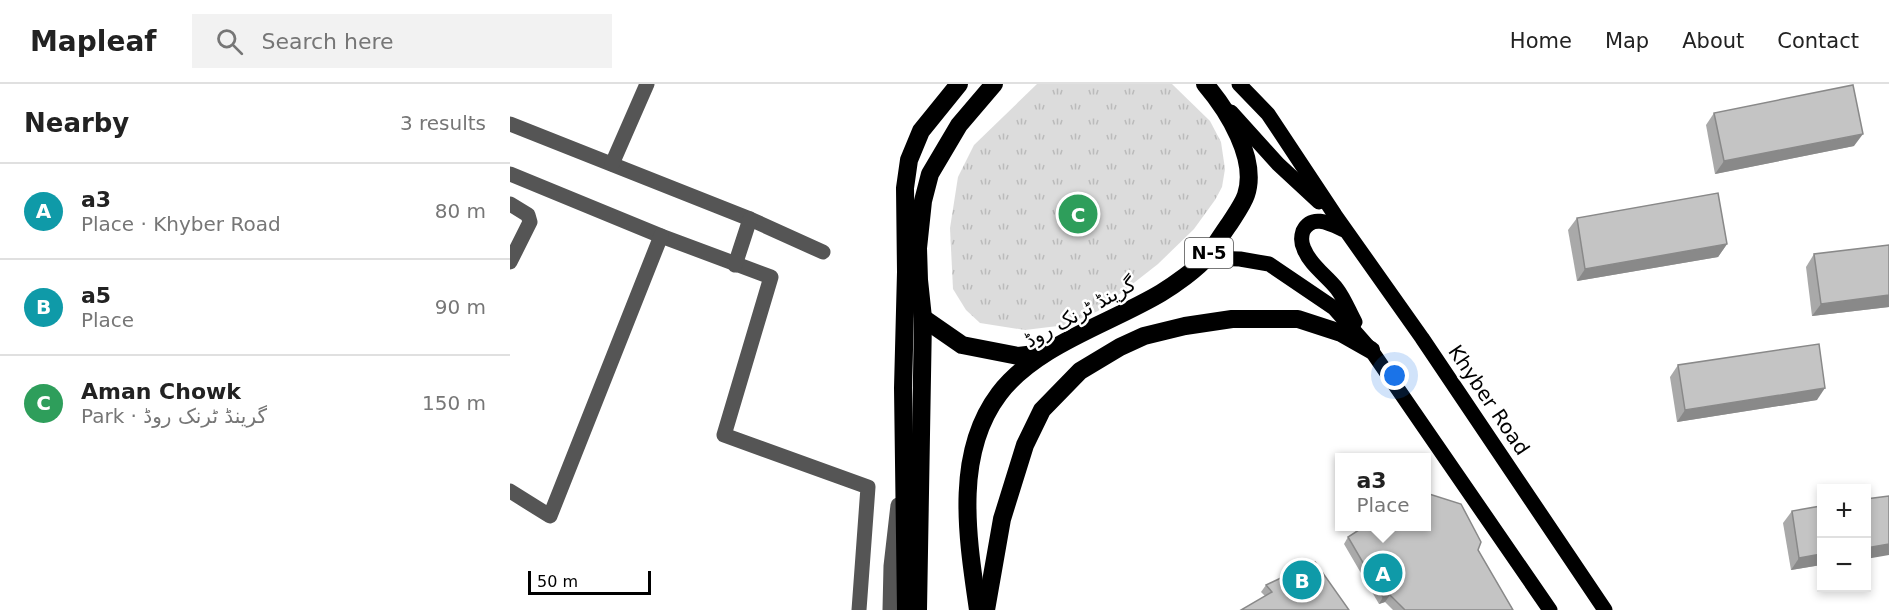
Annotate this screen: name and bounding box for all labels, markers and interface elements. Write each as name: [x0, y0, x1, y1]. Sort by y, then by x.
search box: [192, 14, 612, 68]
text: Mapleaf: [30, 25, 156, 58]
icon: search: [213, 25, 246, 58]
text: Search here: [261, 29, 394, 54]
text: Home: [1510, 29, 1572, 53]
text: Map: [1605, 29, 1649, 53]
text: About: [1682, 29, 1744, 53]
text: Contact: [1777, 29, 1859, 53]
text: Nearby: [24, 108, 129, 138]
text: 3 results: [400, 111, 486, 135]
text: a3: [81, 187, 111, 212]
pin: C: [1058, 192, 1098, 236]
text: A: [36, 199, 51, 223]
text: 80 m: [435, 199, 486, 223]
text: Place · Khyber Road: [81, 212, 281, 236]
road number: N-5: [1185, 238, 1233, 268]
street label: گرینڈ ٹرنک روڈ: [1020, 271, 1140, 352]
text: a5: [81, 283, 111, 308]
text: B: [36, 295, 51, 319]
text: 90 m: [435, 295, 486, 319]
text: Place: [81, 308, 134, 332]
street label: Khyber Road: [1443, 340, 1535, 460]
your location: [1380, 361, 1409, 390]
text: Aman Chowk: [81, 379, 241, 404]
text: C: [36, 391, 51, 415]
text: 150 m: [422, 391, 486, 415]
text: Park · گرینڈ ٹرنک روڈ: [81, 404, 267, 428]
popup: [1335, 453, 1431, 531]
text: a3: [1356, 468, 1387, 493]
map controls: [1817, 484, 1871, 592]
button: +: [1817, 484, 1871, 538]
text: Place: [1356, 493, 1410, 517]
button: −: [1817, 538, 1871, 592]
pin: A: [1364, 550, 1402, 596]
pin: B: [1282, 558, 1322, 602]
scale bar: [528, 568, 651, 596]
text: 50 m: [537, 572, 578, 591]

